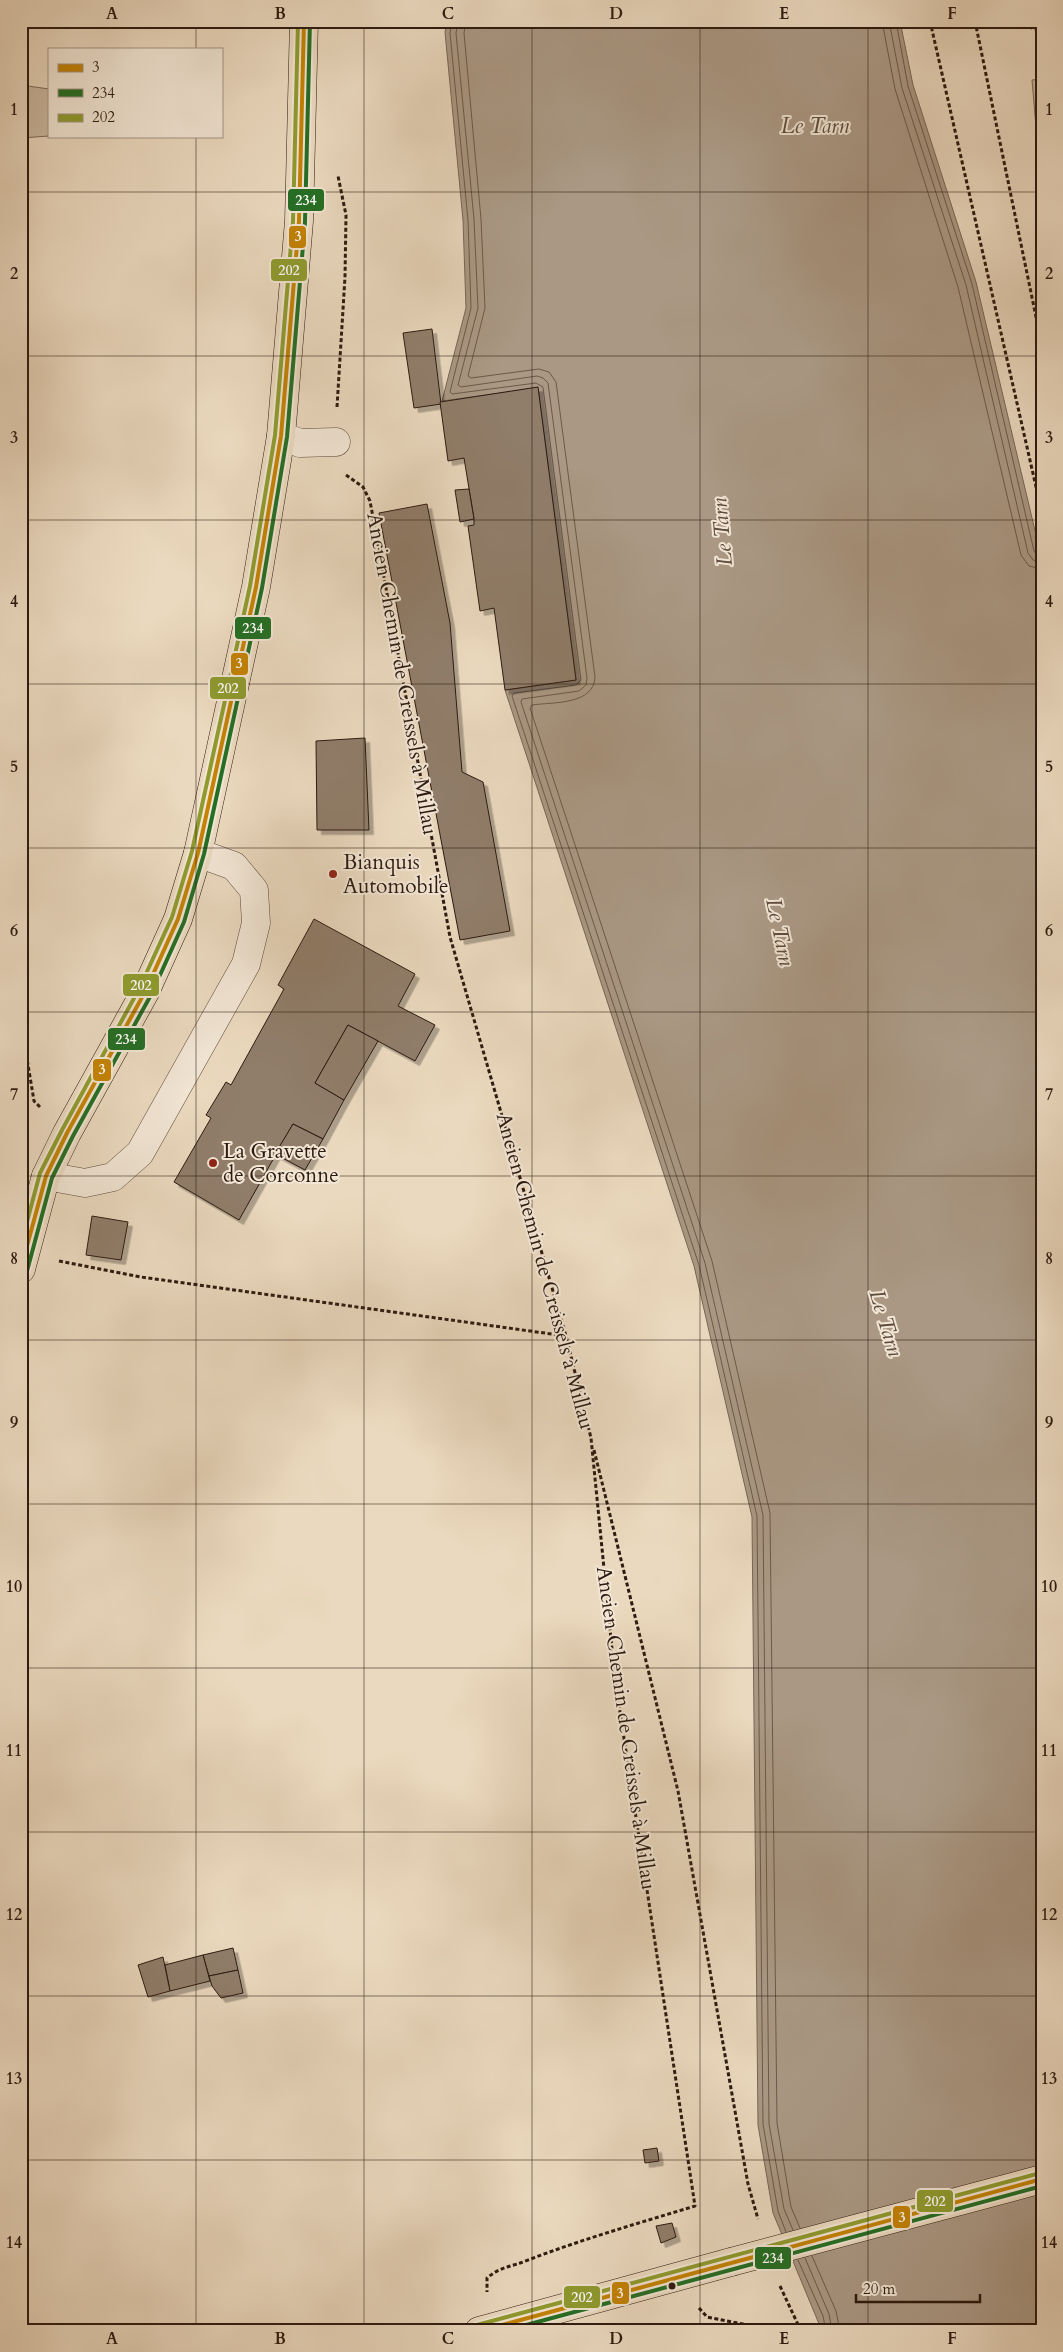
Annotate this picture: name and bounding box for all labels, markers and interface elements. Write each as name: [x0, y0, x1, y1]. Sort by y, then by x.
text: A: [106, 3, 118, 25]
text: B: [274, 3, 286, 25]
text: C: [442, 3, 454, 25]
text: D: [609, 3, 623, 25]
text: E: [779, 3, 789, 25]
text: F: [947, 3, 957, 25]
legend: [48, 48, 222, 138]
text: 3: [92, 57, 100, 77]
text: 234: [92, 83, 115, 103]
text: 1: [10, 99, 18, 121]
text: 1: [1045, 99, 1053, 121]
text: 202: [92, 107, 115, 127]
water label: Le Tarn: [781, 111, 850, 141]
line badge: 234: [287, 188, 325, 212]
text: 234: [295, 191, 317, 210]
line badge: 3: [288, 225, 307, 249]
text: 3: [294, 227, 302, 246]
line badge: 202: [270, 258, 308, 282]
text: 202: [278, 261, 300, 280]
text: 2: [10, 263, 18, 285]
text: 2: [1045, 263, 1053, 285]
text: 3: [10, 427, 18, 449]
text: 3: [1045, 427, 1053, 449]
water label: Le Tarn: [704, 496, 740, 567]
street label: Ancien Chemin de Creissels à Millau: [359, 511, 445, 837]
text: 4: [10, 591, 18, 613]
text: 4: [1045, 591, 1053, 613]
line badge: 234: [234, 616, 272, 640]
text: 234: [242, 619, 264, 638]
line badge: 3: [230, 652, 249, 676]
text: 3: [235, 654, 243, 673]
line badge: 202: [209, 676, 247, 700]
text: 202: [217, 679, 239, 698]
text: 5: [10, 756, 18, 778]
text: 5: [1045, 756, 1053, 778]
place label: Bianquis Automobile: [343, 848, 449, 901]
marker: Bianquis Automobile: [327, 868, 339, 880]
water label: Le Tarn: [758, 895, 802, 969]
text: 6: [10, 920, 18, 942]
text: 6: [1045, 920, 1053, 942]
line badge: 202: [122, 973, 160, 997]
text: 202: [130, 976, 152, 995]
line badge: 234: [107, 1027, 146, 1051]
text: 234: [115, 1030, 137, 1049]
line badge: 3: [92, 1058, 112, 1082]
text: 3: [98, 1060, 106, 1079]
text: 7: [10, 1084, 18, 1106]
text: 7: [1045, 1084, 1053, 1106]
street label: Ancien Chemin de Creissels à Millau: [489, 1109, 601, 1433]
place label: La Gravette de Corconne: [223, 1137, 339, 1190]
marker: La Gravette de Corconne: [207, 1157, 219, 1169]
text: 8: [10, 1248, 18, 1270]
text: 8: [1045, 1248, 1053, 1270]
water label: Le Tarn: [862, 1286, 910, 1360]
text: 9: [10, 1412, 18, 1434]
text: 9: [1045, 1412, 1053, 1434]
street label: Ancien Chemin de Creissels à Millau: [589, 1564, 663, 1892]
text: 10: [6, 1576, 22, 1598]
text: 10: [1041, 1576, 1057, 1598]
text: 11: [6, 1740, 22, 1762]
text: 11: [1041, 1740, 1057, 1762]
text: 12: [6, 1904, 22, 1926]
text: 12: [1041, 1904, 1057, 1926]
text: 13: [6, 2068, 22, 2090]
text: 13: [1041, 2068, 1057, 2090]
line badge: 202: [916, 2189, 954, 2213]
text: 202: [924, 2192, 946, 2211]
line badge: 3: [892, 2205, 911, 2229]
text: 3: [898, 2208, 906, 2227]
text: 14: [6, 2232, 22, 2254]
text: 14: [1041, 2232, 1057, 2254]
line badge: 234: [754, 2246, 792, 2270]
text: 234: [762, 2249, 784, 2268]
scale bar: [856, 2272, 979, 2304]
text: 20 m: [863, 2279, 895, 2299]
line badge: 3: [611, 2281, 630, 2305]
unlabelled marker: [667, 2281, 677, 2291]
text: 3: [616, 2284, 624, 2303]
line badge: 202: [563, 2285, 601, 2309]
text: 202: [571, 2288, 593, 2307]
text: A: [106, 2328, 118, 2350]
text: B: [274, 2328, 286, 2350]
text: C: [442, 2328, 454, 2350]
text: D: [609, 2328, 623, 2350]
text: E: [779, 2328, 789, 2350]
text: F: [947, 2328, 957, 2350]

